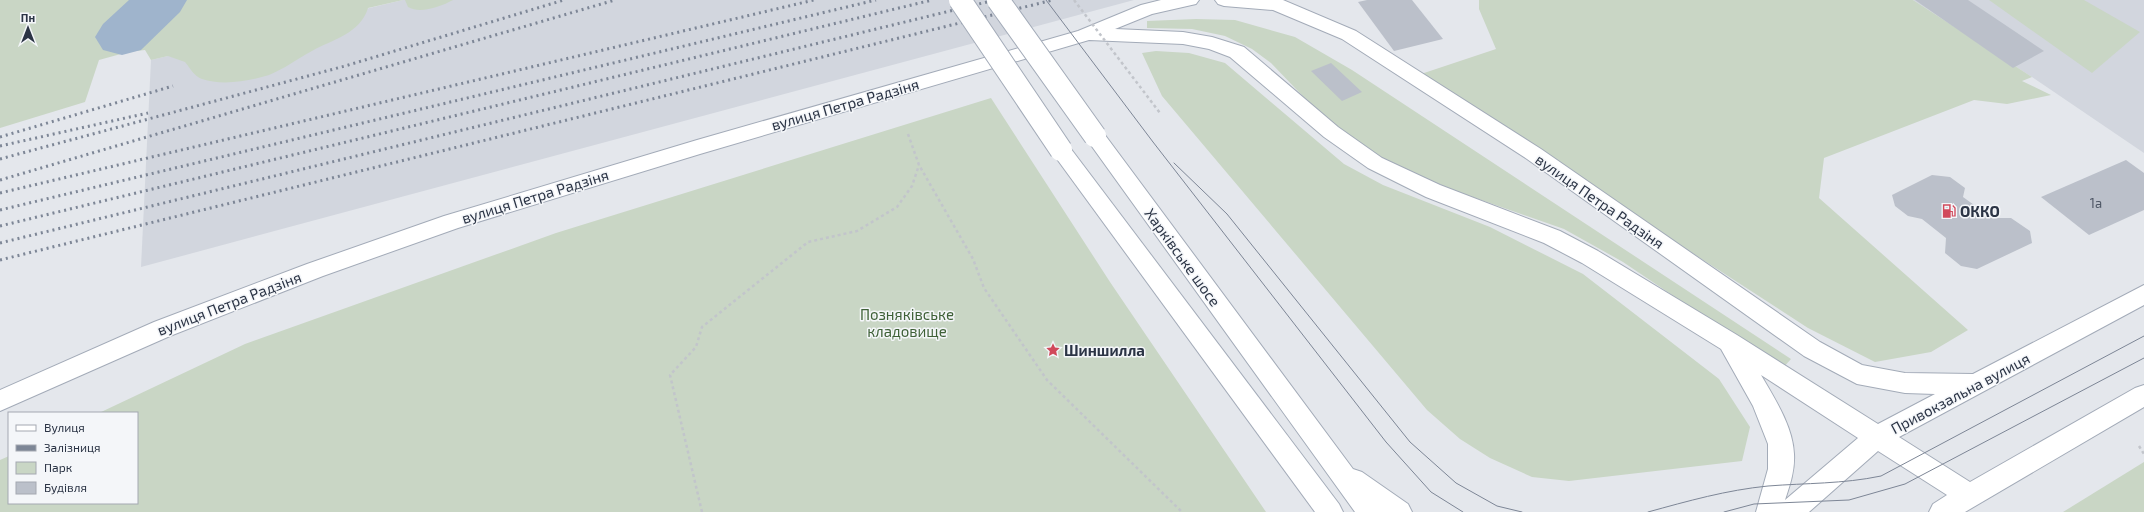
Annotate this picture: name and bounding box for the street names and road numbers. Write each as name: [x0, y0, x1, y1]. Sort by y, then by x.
street label: вулиця Петра Радзіня: [769, 74, 921, 135]
street label: вулиця Петра Радзіня: [1532, 150, 1668, 253]
street label: вулиця Петра Радзіня: [459, 165, 611, 228]
street label: Харківське шосе: [1141, 204, 1225, 310]
street label: вулиця Петра Радзіня: [154, 267, 304, 340]
street label: Привокзальна вулиця: [1887, 349, 2033, 438]

